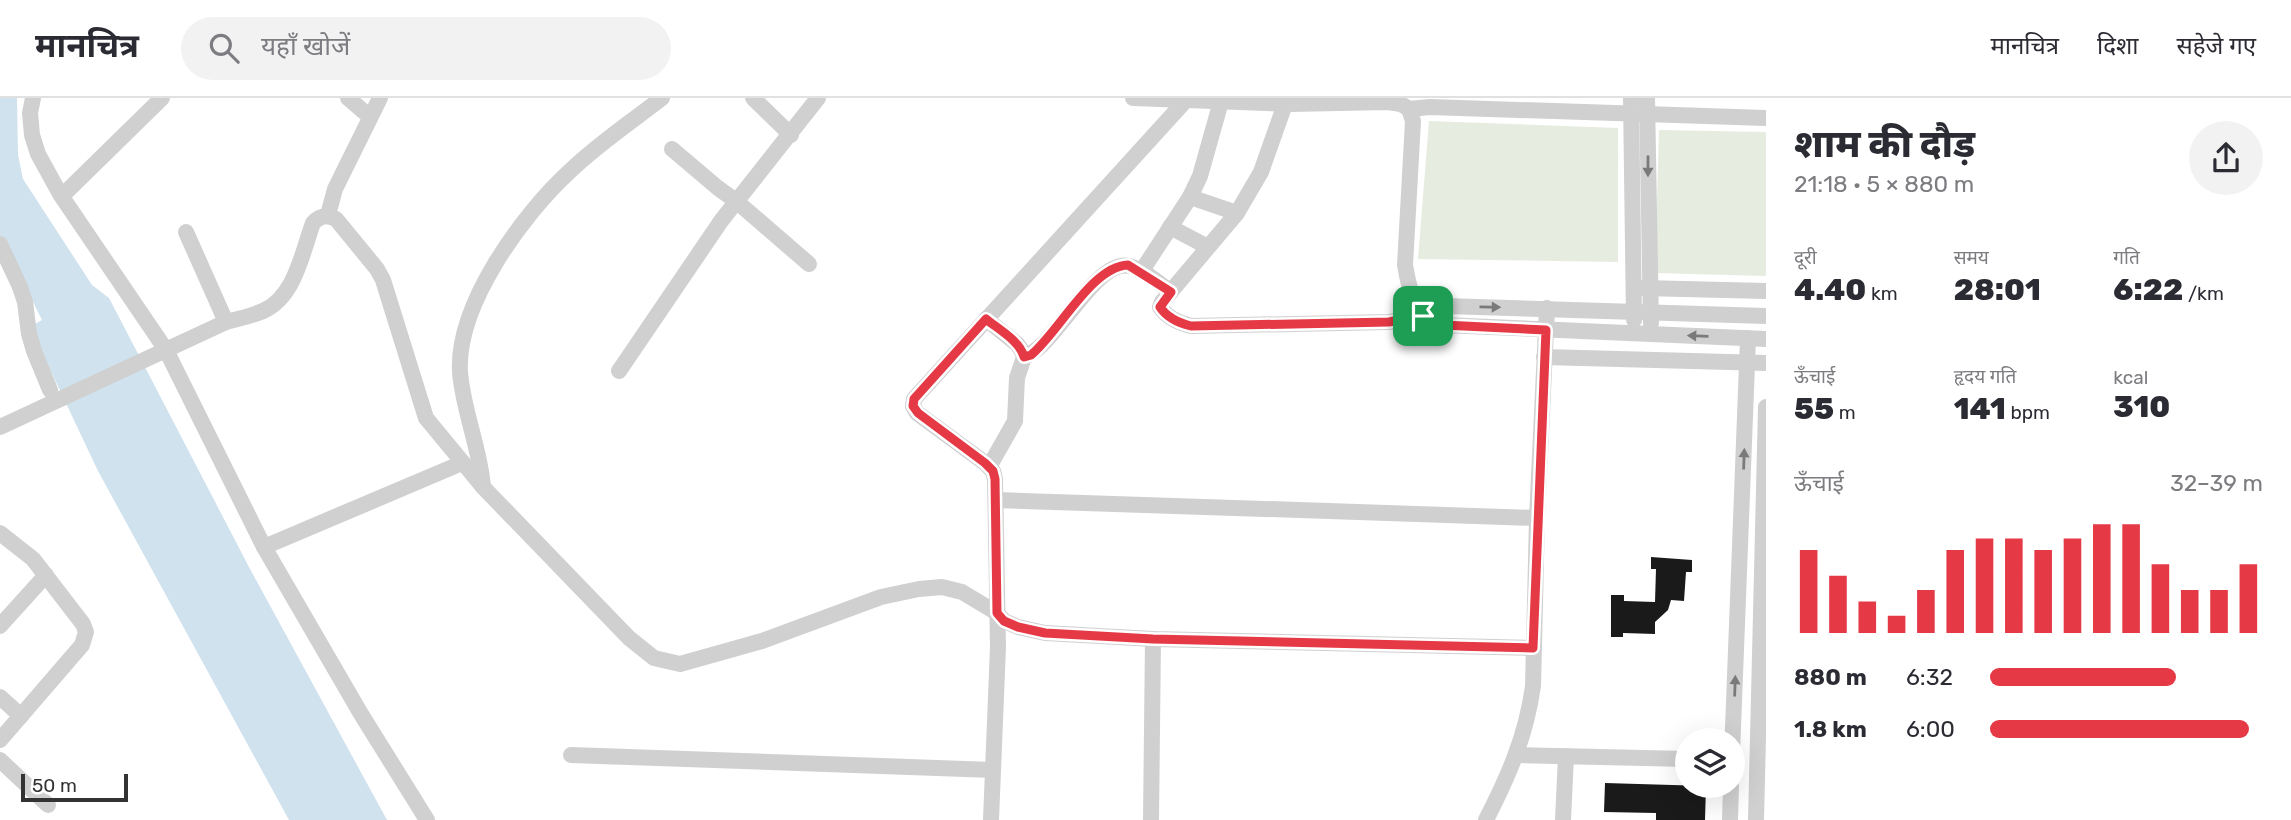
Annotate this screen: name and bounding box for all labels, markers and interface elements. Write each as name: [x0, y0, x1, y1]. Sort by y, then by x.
search box: [181, 17, 671, 80]
text: मानचित्र: [35, 26, 139, 65]
icon: search: [205, 29, 243, 67]
text: यहाँ खोजें: [261, 31, 350, 62]
text: मानचित्र: [1990, 32, 2059, 60]
text: दिशा: [2097, 32, 2139, 60]
text: सहेजे गए: [2177, 32, 2256, 60]
text: शाम की दौड़: [1794, 121, 1975, 167]
button: share: [2189, 121, 2263, 195]
one-way arrow: [1642, 155, 1654, 177]
text: 21:18 · 5 × 880 m: [1794, 170, 1974, 198]
text: दूरी: [1794, 246, 1817, 269]
text: समय: [1954, 246, 1989, 269]
text: गति: [2113, 246, 2140, 269]
text: 4.40: [1794, 272, 1866, 308]
text: 28:01: [1954, 272, 2041, 308]
text: 6:22: [2113, 272, 2183, 308]
text: km: [1866, 282, 1898, 305]
text: /km: [2183, 282, 2224, 305]
pin: [1393, 286, 1453, 346]
icon: arrive: [1404, 297, 1442, 335]
one-way arrow: [1479, 301, 1501, 313]
one-way arrow: [1687, 331, 1709, 342]
text: ऊँचाई: [1794, 365, 1835, 388]
text: हृदय गति: [1954, 365, 2016, 388]
text: kcal: [2113, 366, 2148, 389]
text: 310: [2113, 389, 2170, 425]
text: 55: [1794, 391, 1834, 427]
text: 141: [1954, 391, 2006, 427]
text: m: [1834, 401, 1856, 424]
text: bpm: [2006, 401, 2050, 424]
one-way arrow: [1738, 448, 1749, 470]
text: ऊँचाई: [1794, 469, 1844, 497]
text: 32–39 m: [2170, 469, 2263, 497]
text: 880 m: [1794, 663, 1867, 691]
text: 6:32: [1906, 663, 1953, 691]
one-way arrow: [1730, 675, 1741, 697]
text: 1.8 km: [1794, 715, 1867, 743]
text: 6:00: [1906, 715, 1955, 743]
map controls: [1675, 728, 1745, 798]
button: layers: [1675, 728, 1745, 798]
scale bar: [21, 771, 128, 803]
text: 50 m: [32, 774, 77, 797]

